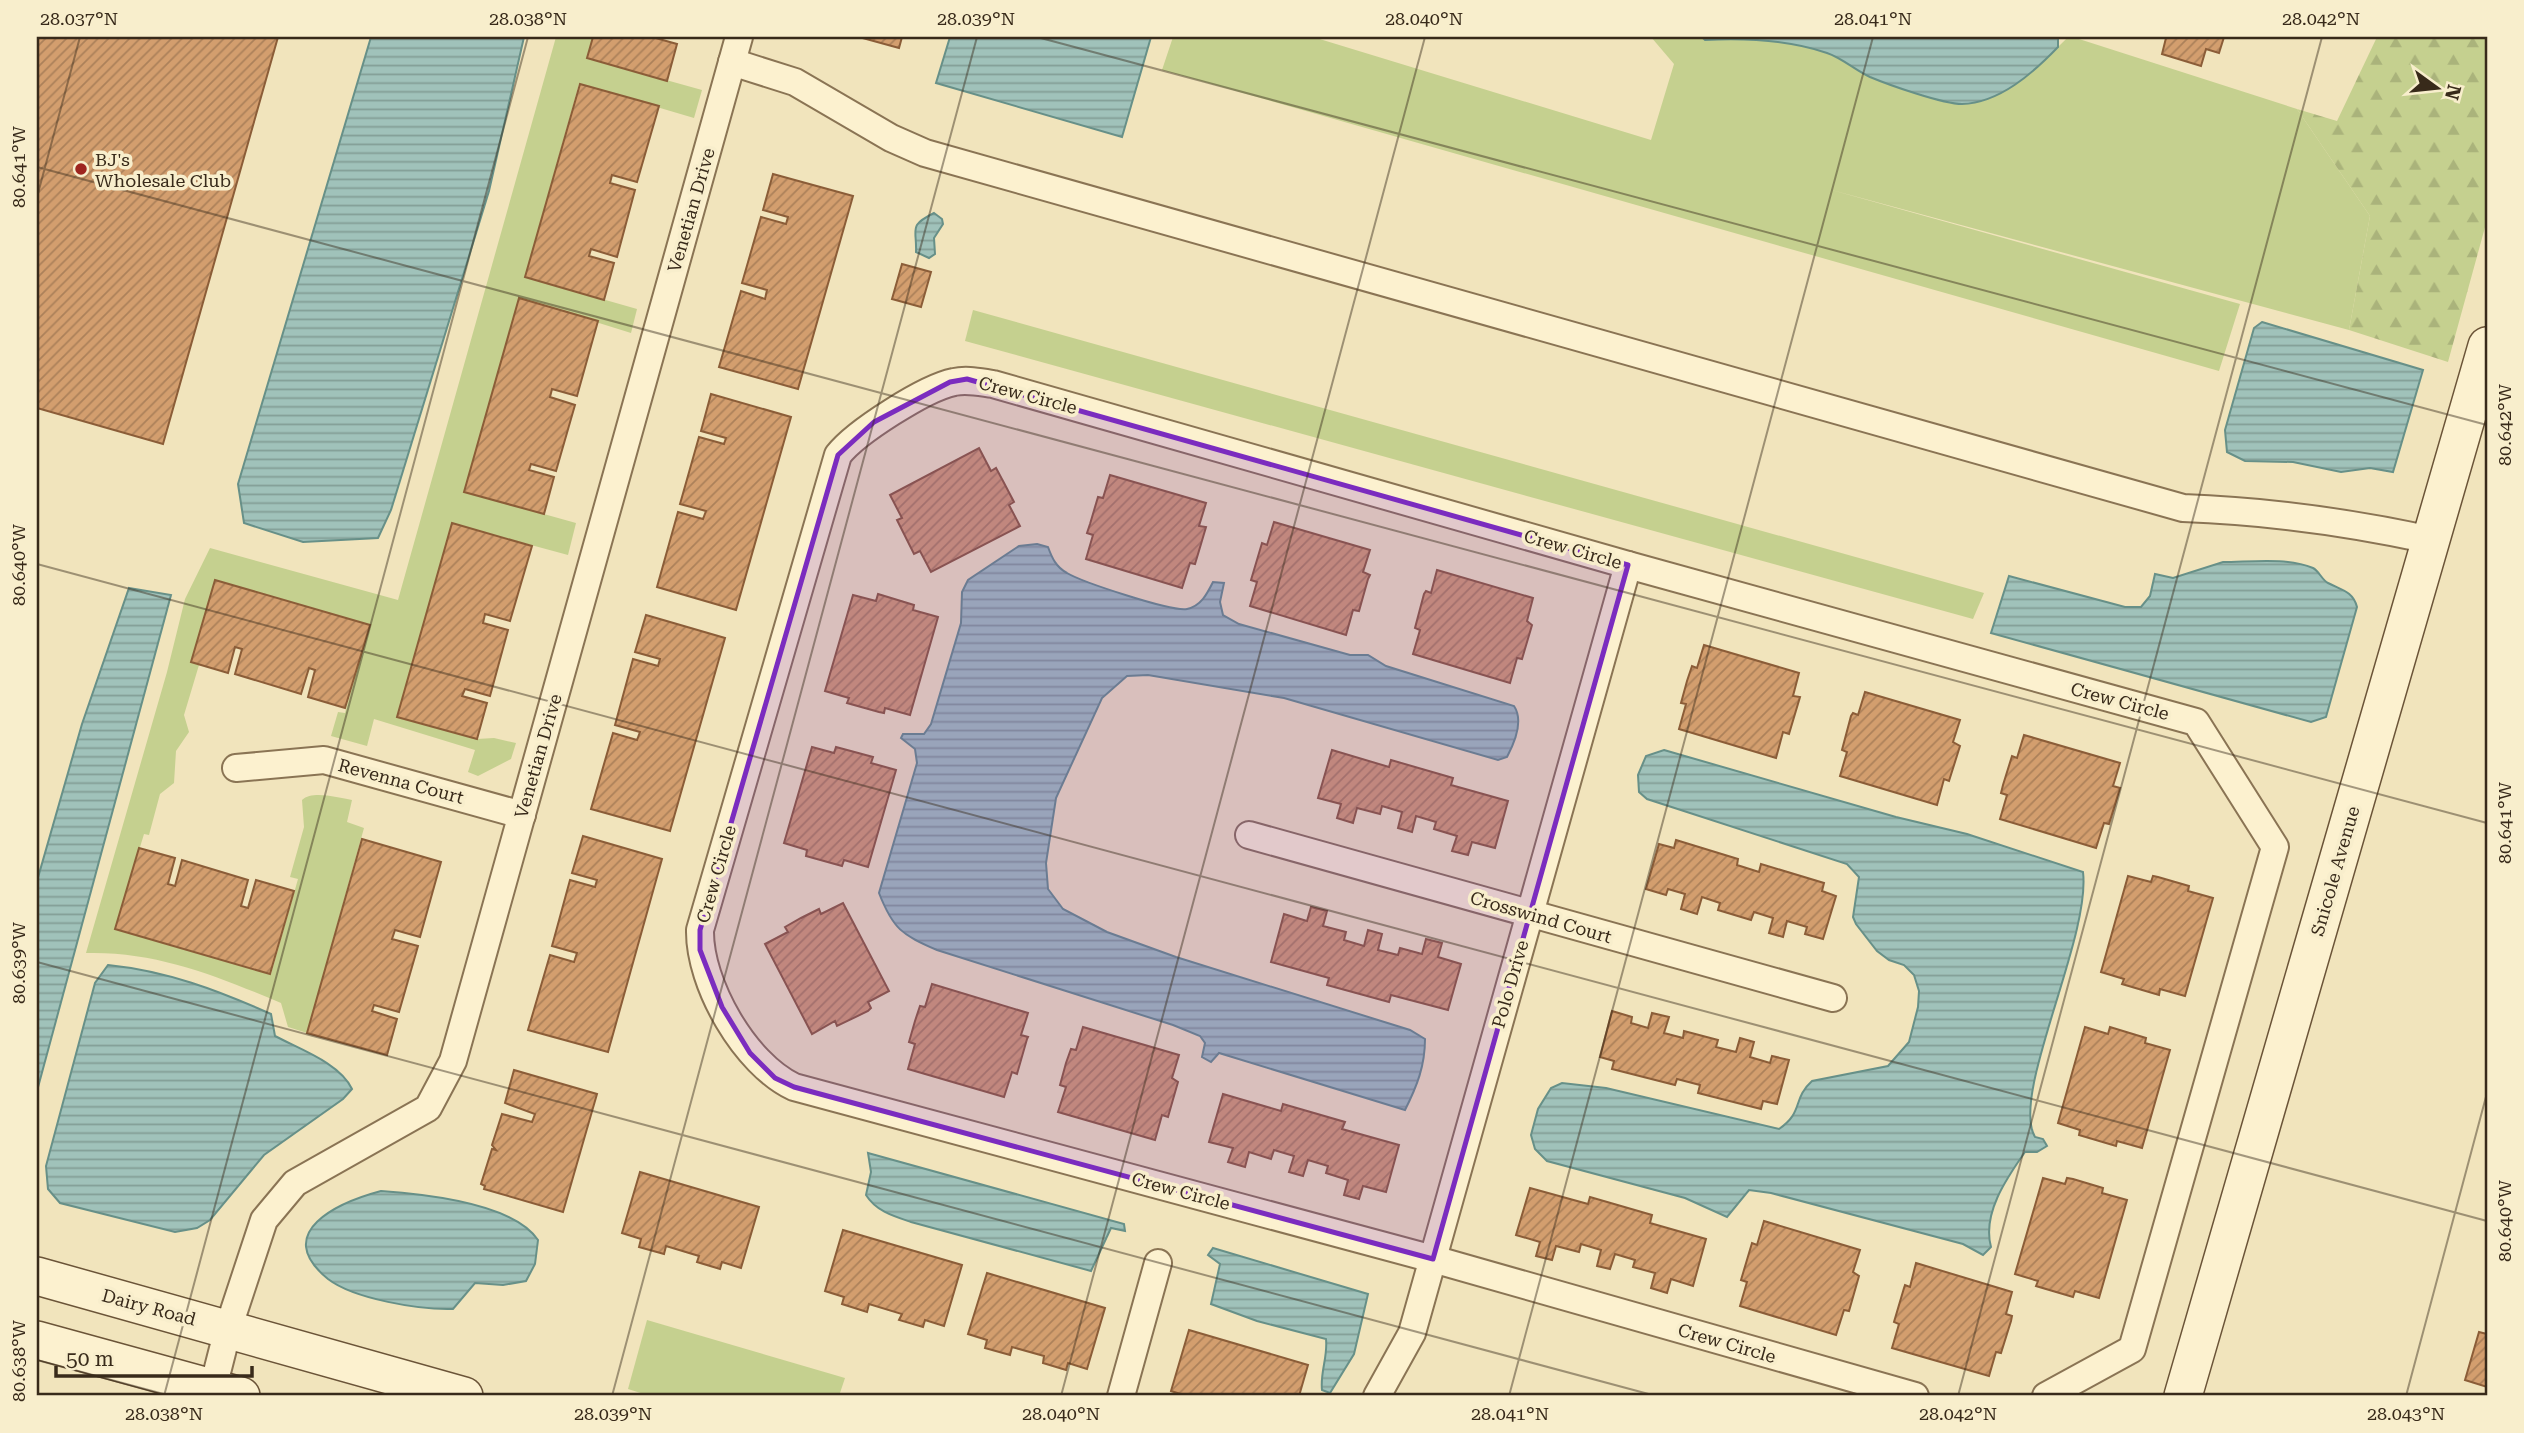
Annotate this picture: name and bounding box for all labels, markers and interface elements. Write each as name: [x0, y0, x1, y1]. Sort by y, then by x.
text: 28.037°N: [40, 8, 118, 29]
text: 28.038°N: [489, 8, 567, 29]
text: 28.039°N: [937, 8, 1015, 29]
text: 28.040°N: [1385, 8, 1463, 29]
text: 28.041°N: [1834, 8, 1912, 29]
text: 28.042°N: [2282, 8, 2360, 29]
north arrow: [2402, 52, 2472, 122]
text: N: [2440, 82, 2466, 103]
text: 80.641°W: [8, 125, 29, 208]
street label: Venetian Drive: [663, 145, 719, 275]
place label: BJ's Wholesale Club: [95, 149, 231, 191]
marker: BJ's Wholesale Club: [73, 161, 89, 177]
street label: Crew Circle: [977, 372, 1080, 418]
text: 80.642°W: [2494, 383, 2515, 466]
text: 80.640°W: [8, 523, 29, 606]
street label: Crew Circle: [1522, 525, 1624, 573]
street label: Crew Circle: [2069, 678, 2172, 724]
street label: Venetian Drive: [510, 691, 566, 821]
street label: Revenna Court: [336, 754, 466, 808]
text: 80.641°W: [2494, 781, 2515, 864]
street label: Snicole Avenue: [2306, 803, 2364, 938]
street label: Crew Circle: [692, 823, 740, 925]
street label: Crosswind Court: [1468, 887, 1614, 947]
text: 80.639°W: [8, 921, 29, 1004]
street label: Polo Drive: [1487, 938, 1533, 1030]
street label: Crew Circle: [1130, 1168, 1233, 1214]
text: 80.640°W: [2494, 1179, 2515, 1262]
street label: Dairy Road: [100, 1284, 199, 1330]
text: 80.638°W: [8, 1319, 29, 1402]
street label: Crew Circle: [1676, 1319, 1778, 1367]
scale bar: [56, 1335, 252, 1379]
text: 50 m: [66, 1347, 114, 1371]
text: 28.038°N: [125, 1403, 203, 1424]
text: 28.039°N: [574, 1403, 652, 1424]
text: 28.040°N: [1022, 1403, 1100, 1424]
text: 28.041°N: [1471, 1403, 1549, 1424]
text: 28.042°N: [1919, 1403, 1997, 1424]
text: 28.043°N: [2367, 1403, 2445, 1424]

